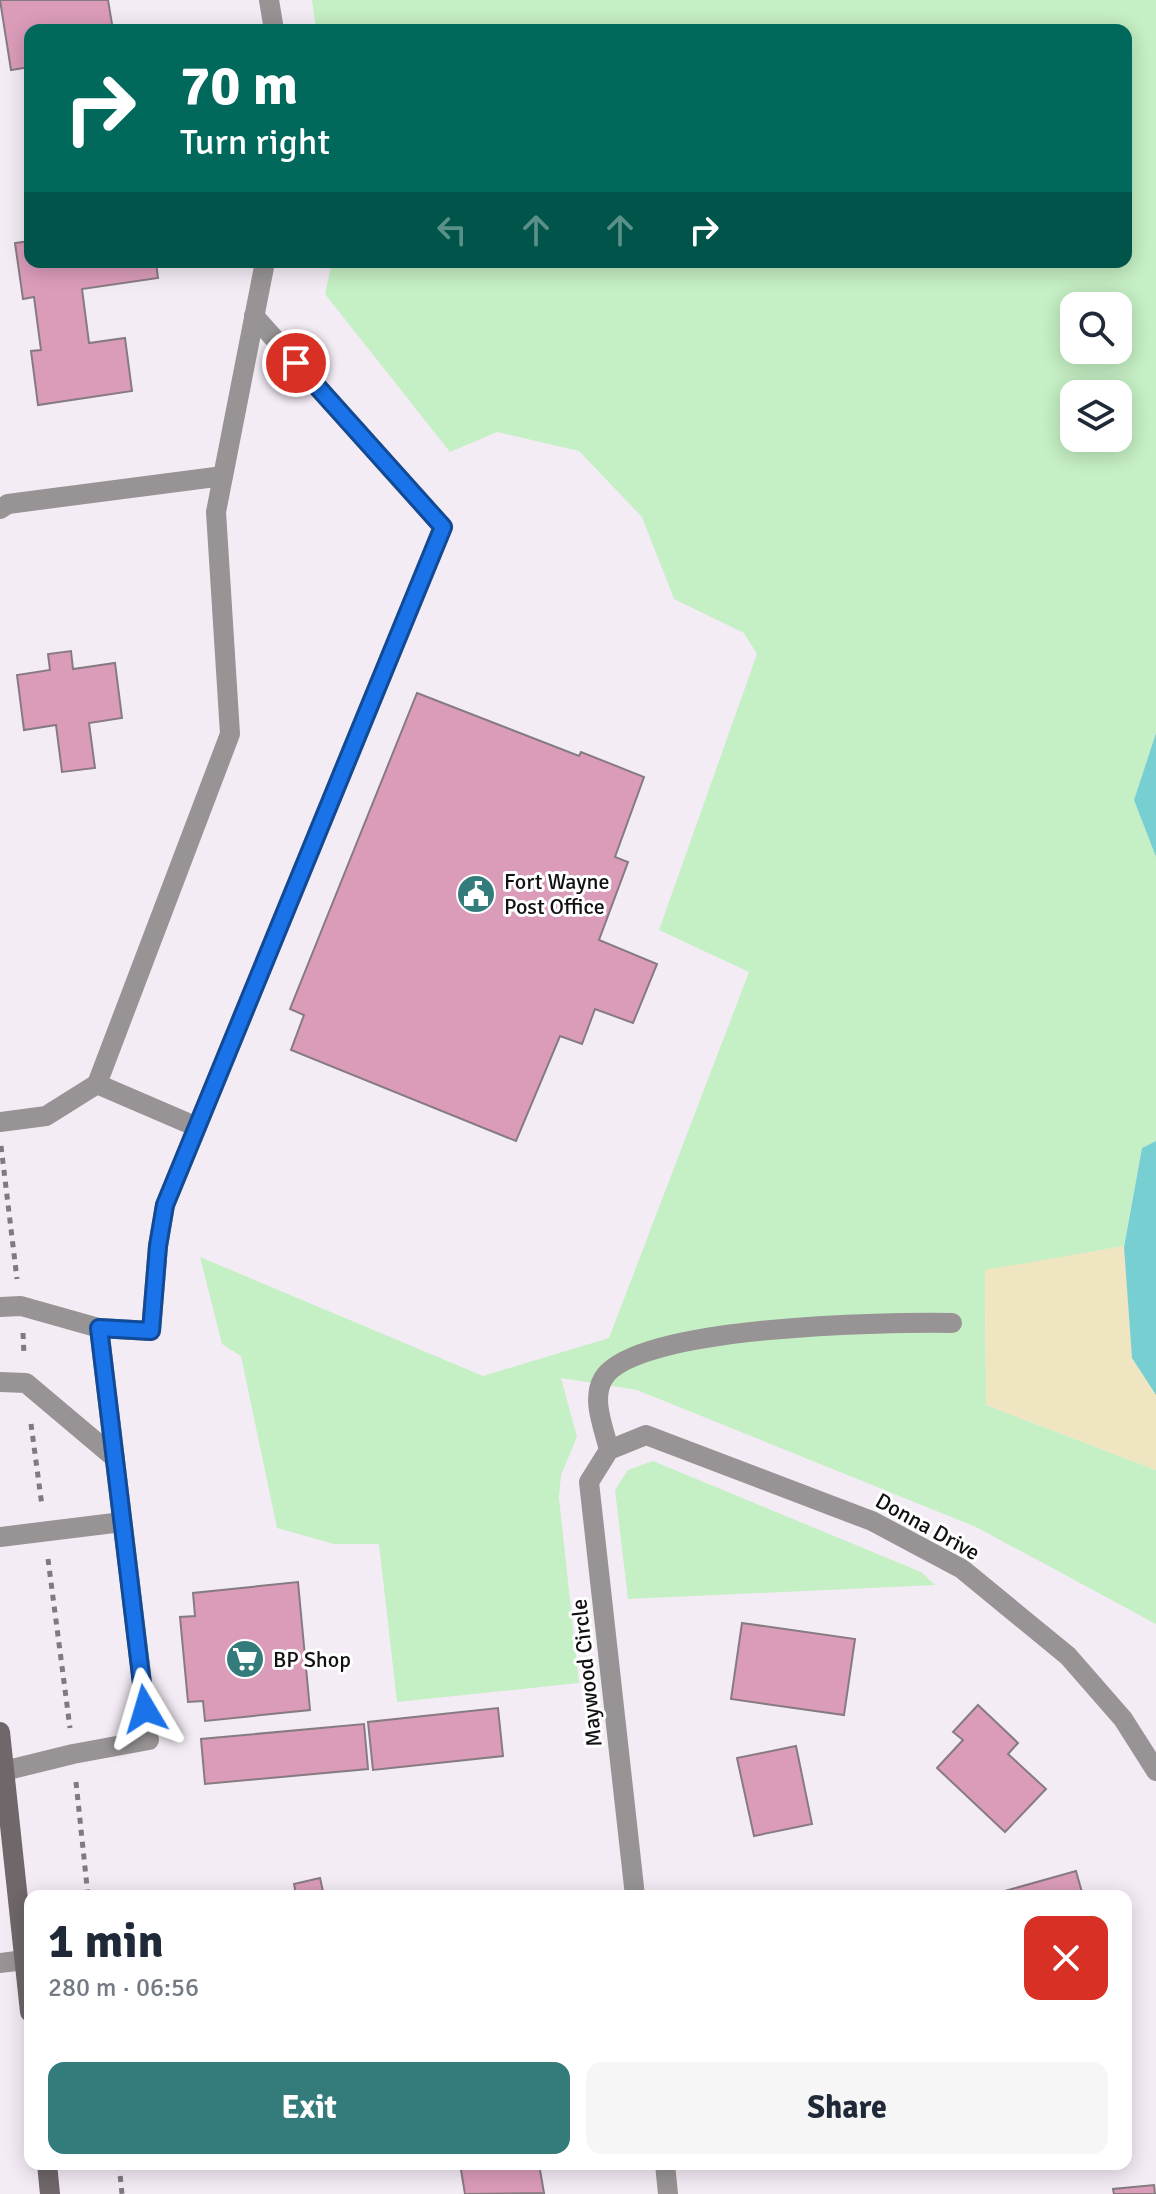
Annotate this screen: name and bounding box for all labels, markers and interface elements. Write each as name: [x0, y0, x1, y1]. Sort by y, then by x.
text: 70 m: [180, 51, 298, 120]
icon: right: [48, 56, 152, 160]
text: Turn right: [180, 120, 330, 165]
icon: left: [430, 208, 474, 252]
icon: ahead: [514, 208, 558, 252]
icon: ahead: [598, 208, 642, 252]
icon: right: [682, 208, 726, 252]
map controls: [1060, 292, 1132, 452]
button: search: [1060, 292, 1132, 364]
pin: [262, 329, 330, 397]
icon: arrive: [274, 341, 318, 385]
button: layers: [1060, 380, 1132, 452]
place label: Fort Wayne Post Office: [504, 868, 609, 920]
public building icon: Fort Wayne Post Office: [455, 873, 497, 915]
street label: Donna Drive: [871, 1487, 985, 1566]
street label: Maywood Circle: [565, 1598, 608, 1748]
supermarket icon: BP Shop: [224, 1638, 266, 1680]
place label: BP Shop: [273, 1646, 351, 1673]
position arrow: [103, 1667, 187, 1751]
text: 1 min: [48, 1912, 164, 1971]
button: close: [1024, 1916, 1108, 2000]
text: 280 m · 06:56: [48, 1972, 199, 2004]
button: Exit: [48, 2062, 570, 2154]
button: Share: [586, 2062, 1108, 2154]

